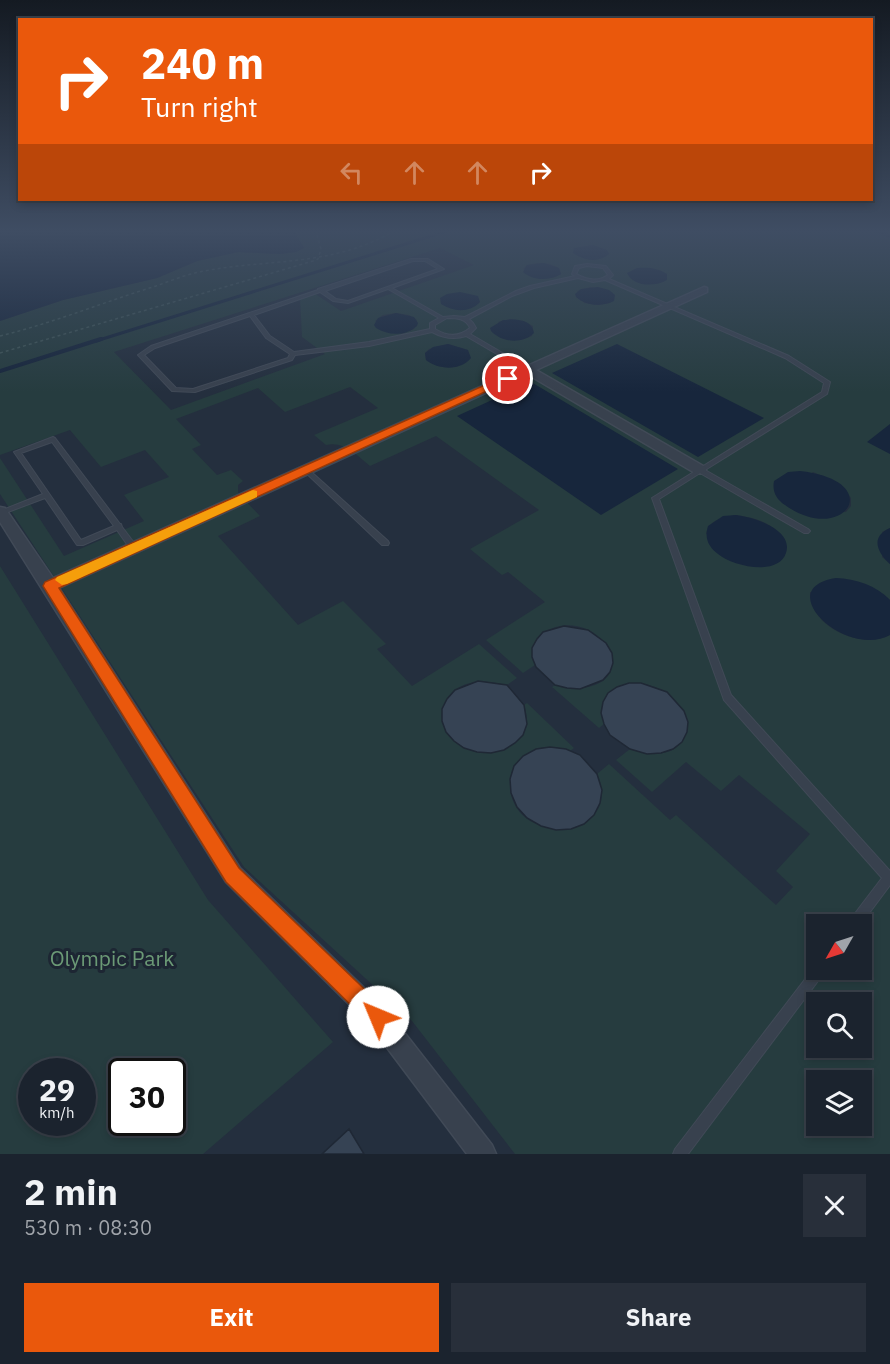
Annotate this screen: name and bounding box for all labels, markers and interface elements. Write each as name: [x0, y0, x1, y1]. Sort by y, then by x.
text: 240 m: [141, 36, 264, 91]
icon: right: [42, 42, 120, 120]
text: Turn right: [141, 89, 258, 124]
icon: left: [335, 156, 368, 189]
icon: ahead: [398, 156, 431, 189]
icon: ahead: [461, 156, 494, 189]
icon: right: [524, 156, 557, 189]
pin: [482, 353, 533, 404]
icon: arrive: [491, 362, 524, 395]
north arrow: [806, 914, 872, 980]
map controls: [806, 914, 872, 1136]
park label: Olympic Park: [50, 944, 174, 972]
position arrow: [346, 985, 410, 1049]
button: search: [806, 992, 872, 1058]
speed limit sign: 30: [108, 1058, 186, 1136]
text: 29: [39, 1070, 75, 1109]
button: layers: [806, 1070, 872, 1136]
text: km/h: [39, 1103, 75, 1122]
text: 2 min: [24, 1168, 118, 1215]
button: close: [803, 1174, 866, 1237]
text: 530 m · 08:30: [24, 1214, 152, 1241]
button: Exit: [24, 1283, 439, 1352]
button: Share: [451, 1283, 866, 1352]

